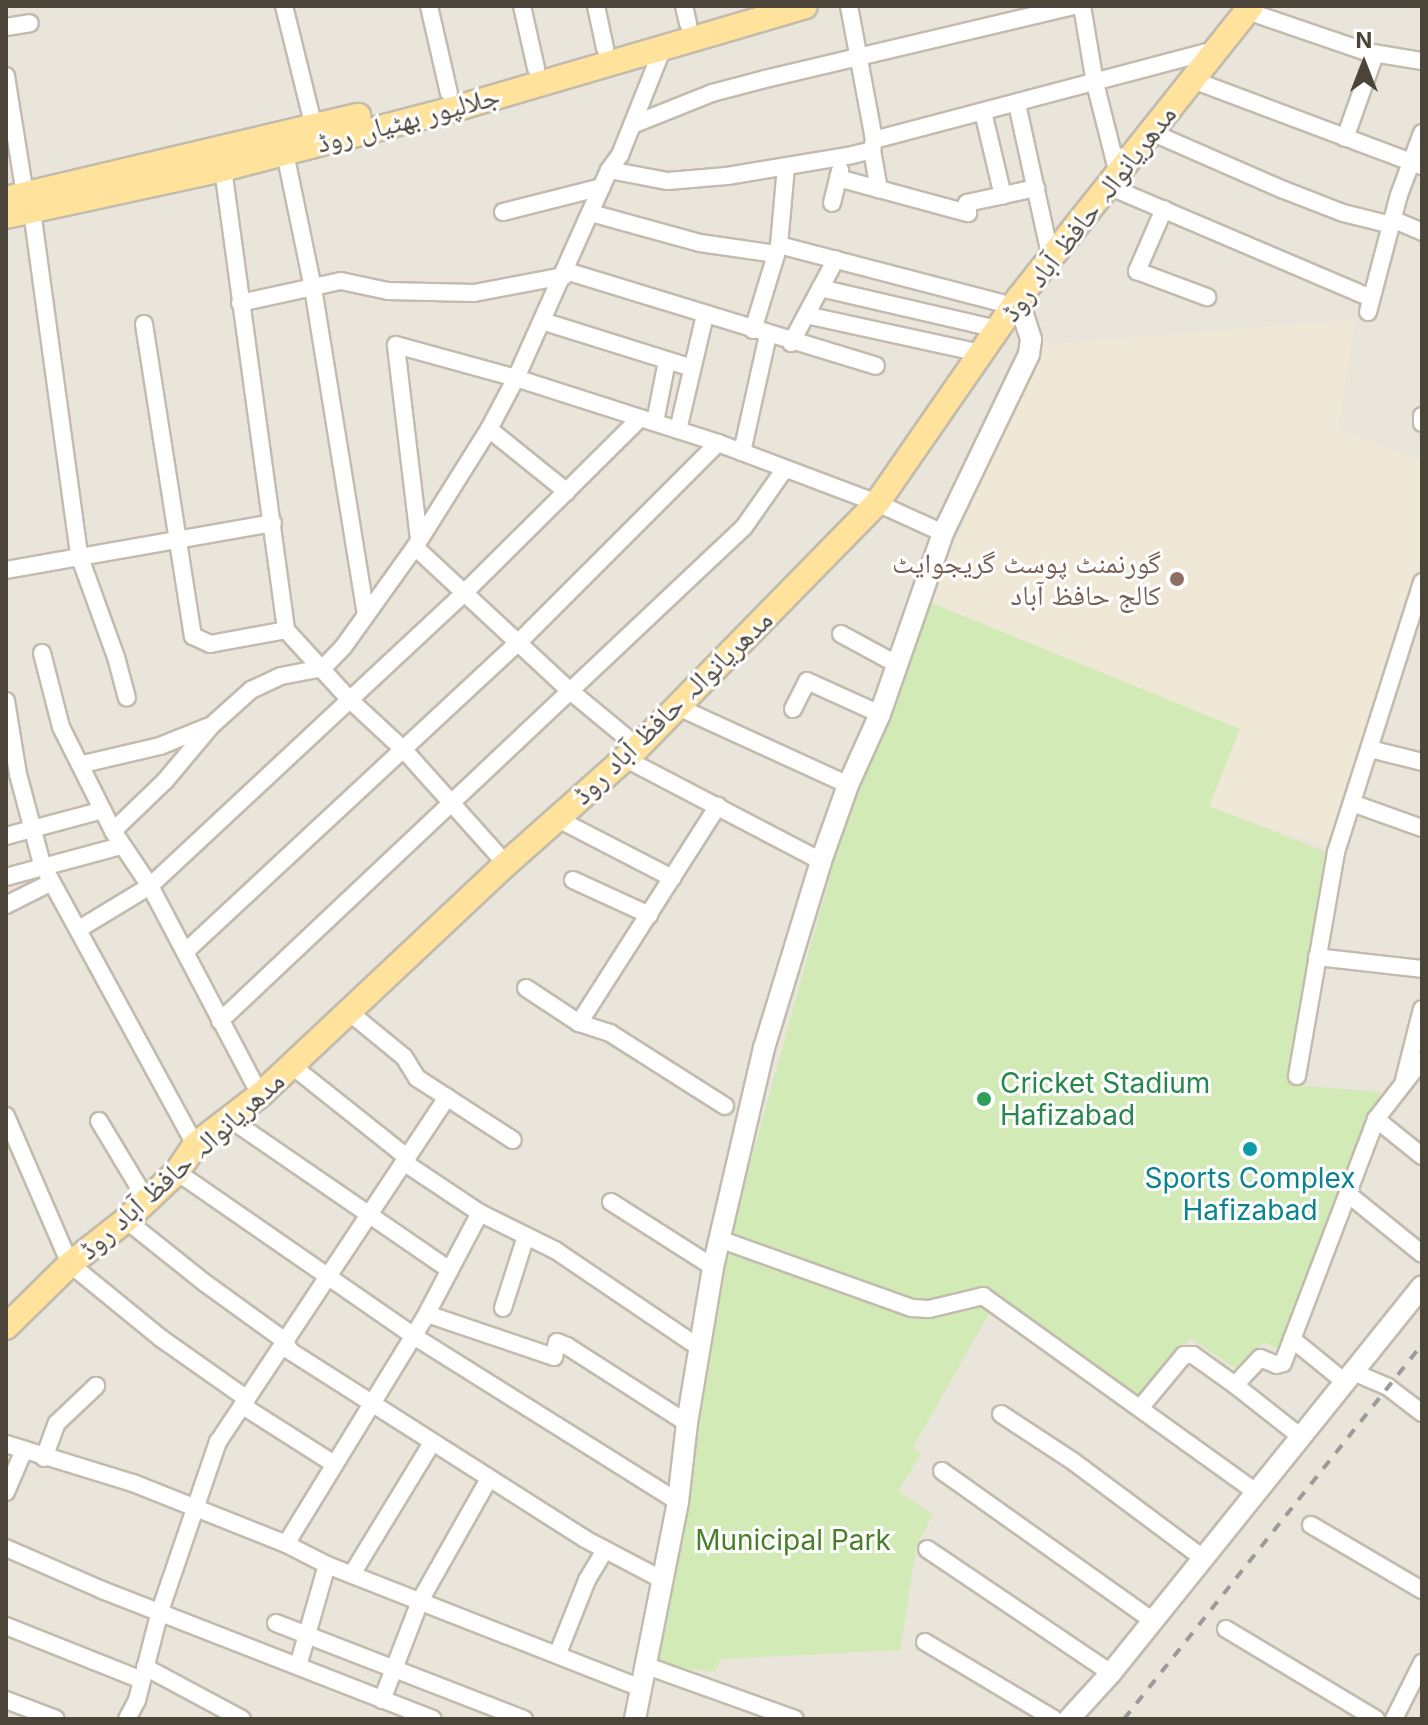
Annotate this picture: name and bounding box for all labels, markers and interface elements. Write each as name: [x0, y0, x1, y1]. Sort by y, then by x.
north arrow: [1324, 24, 1404, 104]
text: N: [1356, 27, 1372, 53]
street label: جلالپور بھٹیاں روڈ: [313, 78, 503, 160]
street label: مدھریانوالہ حافظ آباد روڈ: [993, 98, 1183, 328]
place label: گورنمنٹ پوسٹ گریجوایٹ کالج حافظ آباد: [892, 546, 1161, 612]
marker: گورنمنٹ پوسٹ گریجوایٹ کالج حافظ آباد: [1168, 570, 1186, 588]
street label: مدھریانوالہ حافظ آباد روڈ: [565, 603, 779, 811]
street label: مدھریانوالہ حافظ آباد روڈ: [71, 1064, 291, 1266]
place label: Cricket Stadium Hafizabad: [1000, 1066, 1210, 1132]
marker: Cricket Stadium Hafizabad: [975, 1090, 993, 1108]
marker: Sports Complex Hafizabad: [1241, 1140, 1259, 1158]
place label: Sports Complex Hafizabad: [1144, 1161, 1356, 1227]
park label: Municipal Park: [695, 1523, 891, 1557]

